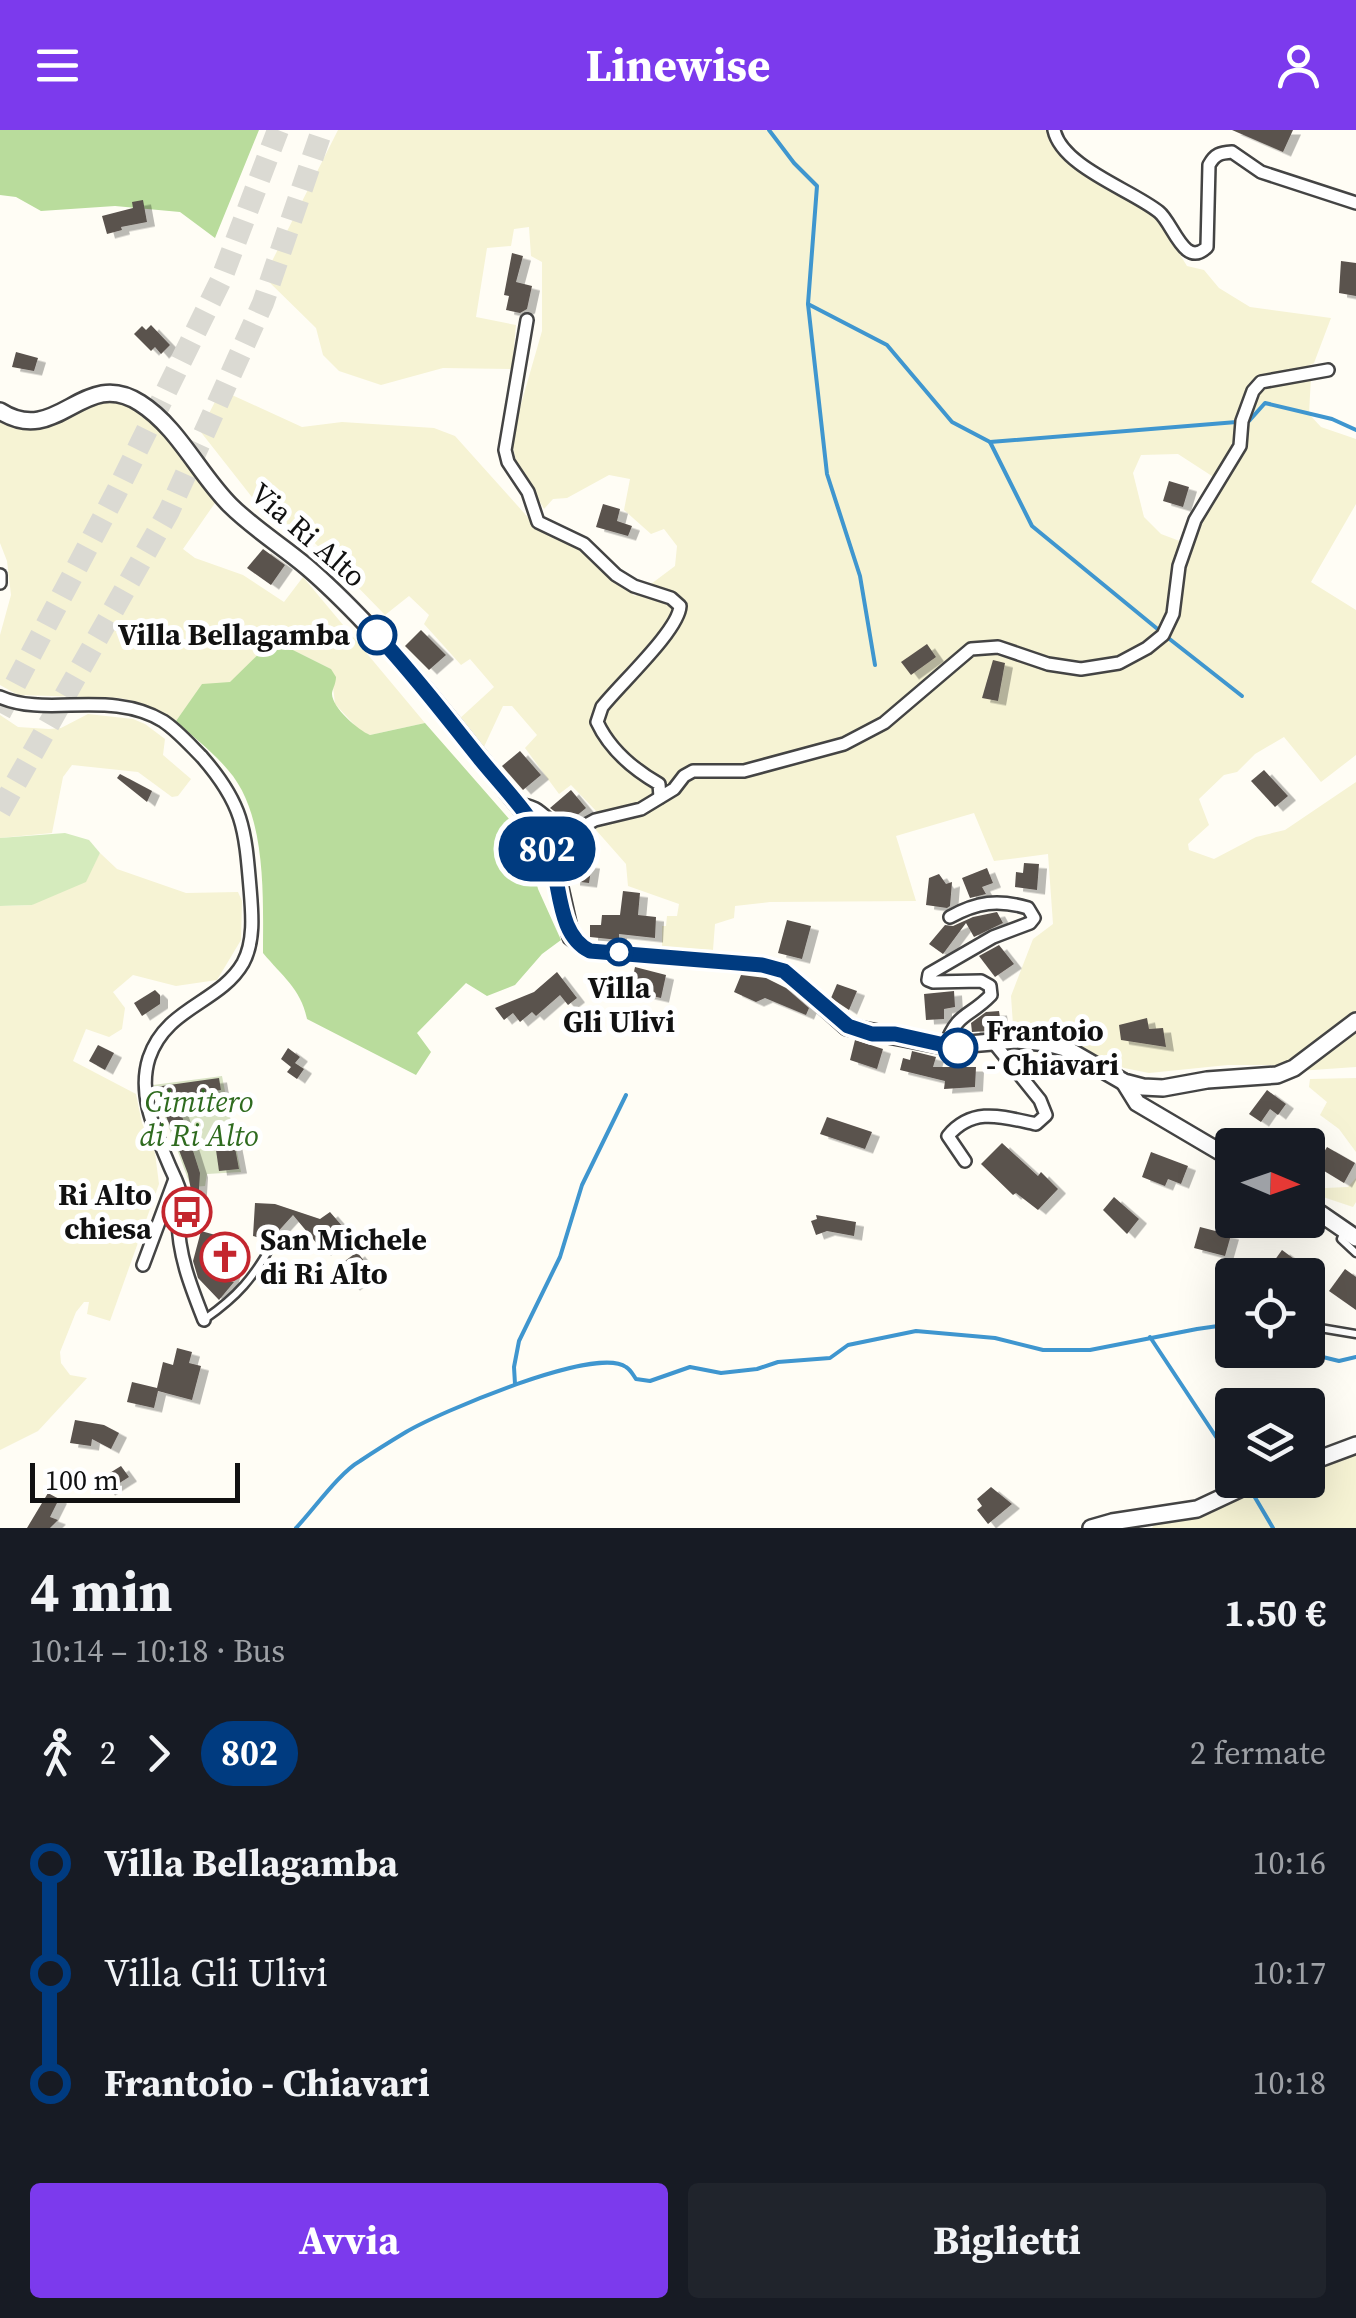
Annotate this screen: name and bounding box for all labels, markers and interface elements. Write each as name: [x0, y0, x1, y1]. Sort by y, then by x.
text: Linewise: [586, 34, 771, 96]
icon: menu: [30, 38, 85, 93]
icon: person: [1271, 38, 1326, 93]
street label: Via Ri Alto: [242, 473, 375, 596]
place label: Villa Bellagamba: [118, 614, 351, 655]
marker: Villa Bellagamba: [358, 616, 396, 654]
line badge: 802: [490, 816, 604, 882]
text: 802: [519, 825, 575, 873]
marker: Villa Gli Ulivi: [606, 939, 632, 965]
place label: Villa Gli Ulivi: [563, 967, 675, 1042]
place label: Frantoio - Chiavari: [986, 1010, 1119, 1085]
marker: Frantoio - Chiavari: [939, 1029, 977, 1067]
park label: Cimitero di Ri Alto: [139, 1081, 259, 1156]
north arrow: [1215, 1128, 1325, 1238]
map controls: [1215, 1128, 1325, 1498]
place label: Ri Alto chiesa: [58, 1174, 153, 1249]
bus stop icon: Ri Alto chiesa: [161, 1186, 213, 1238]
place label: San Michele di Ri Alto: [260, 1219, 427, 1294]
church icon: San Michele di Ri Alto: [199, 1231, 251, 1283]
button: locate: [1215, 1258, 1325, 1368]
button: layers: [1215, 1388, 1325, 1498]
scale bar: [30, 1458, 240, 1502]
text: 100 m: [45, 1461, 119, 1499]
text: 4 min: [30, 1554, 173, 1629]
text: 1.50 €: [1224, 1587, 1326, 1639]
text: 10:14 – 10:18 · Bus: [30, 1629, 285, 1673]
icon: walk: [30, 1726, 85, 1781]
icon: forward: [131, 1726, 186, 1781]
text: 802: [221, 1729, 278, 1777]
text: 2: [100, 1731, 116, 1775]
text: 2 fermate: [1190, 1731, 1326, 1775]
text: Villa Bellagamba: [104, 1837, 398, 1889]
text: 10:16: [1252, 1841, 1326, 1885]
text: Villa Gli Ulivi: [104, 1947, 328, 1999]
text: 10:17: [1252, 1951, 1326, 1995]
text: Frantoio - Chiavari: [104, 2057, 430, 2109]
text: 10:18: [1252, 2061, 1326, 2105]
button: Avvia: [30, 2183, 668, 2298]
button: Biglietti: [688, 2183, 1326, 2298]

